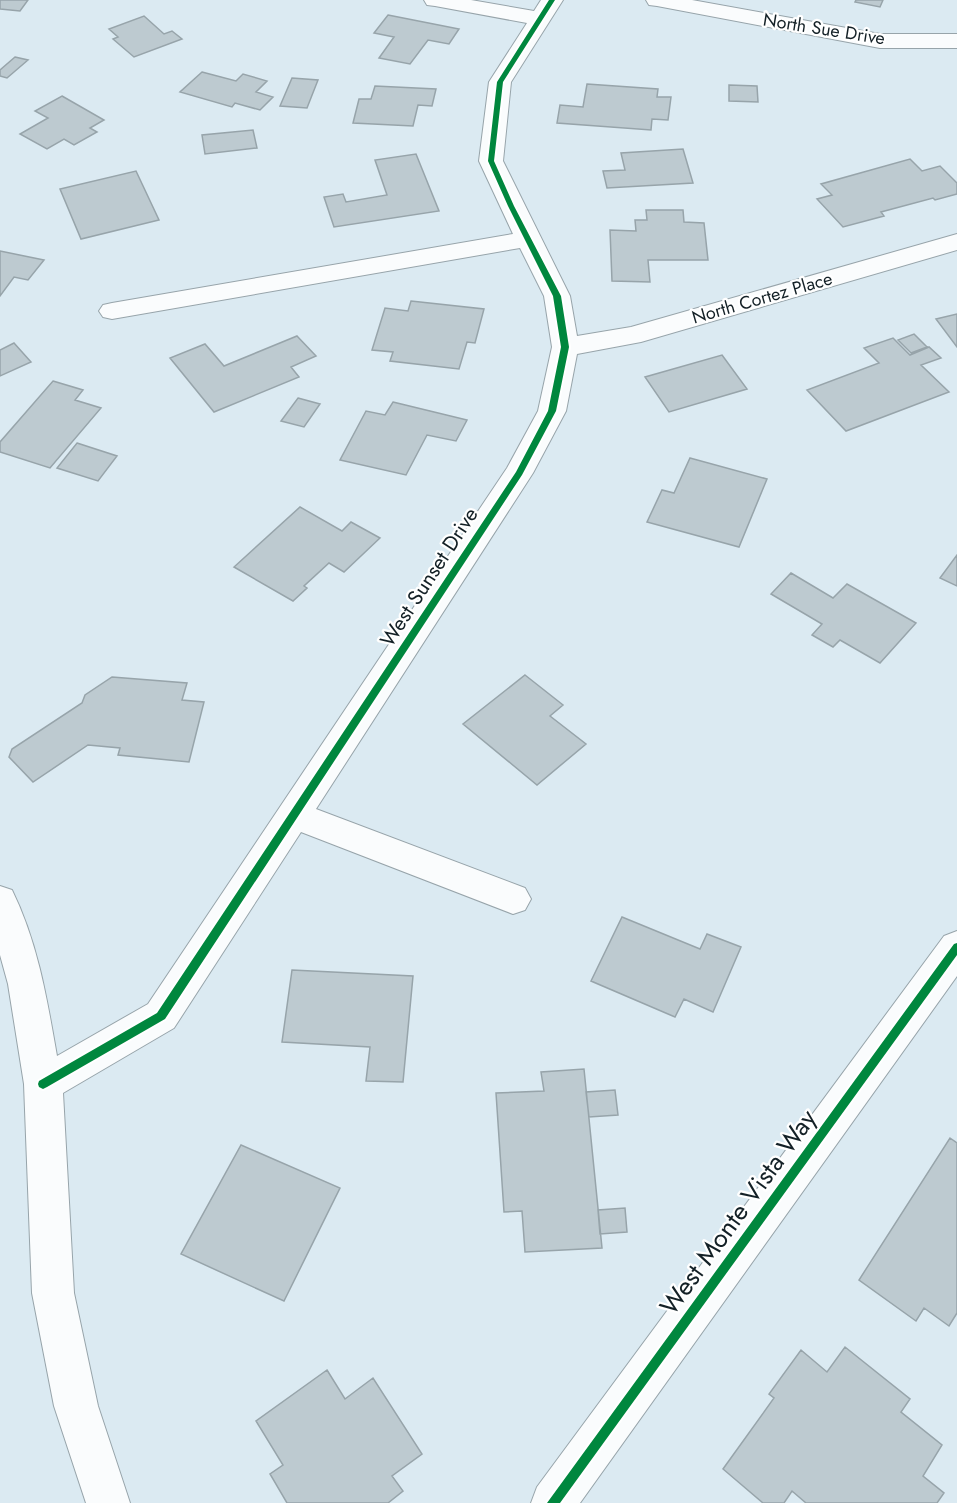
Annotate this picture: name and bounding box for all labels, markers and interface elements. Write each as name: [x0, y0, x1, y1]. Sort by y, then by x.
street label: North Sue Drive: [761, 7, 887, 51]
street label: North Cortez Place: [689, 266, 835, 330]
street label: West Sunset Drive: [373, 501, 485, 653]
street label: West Monte Vista Way: [650, 1101, 826, 1323]

